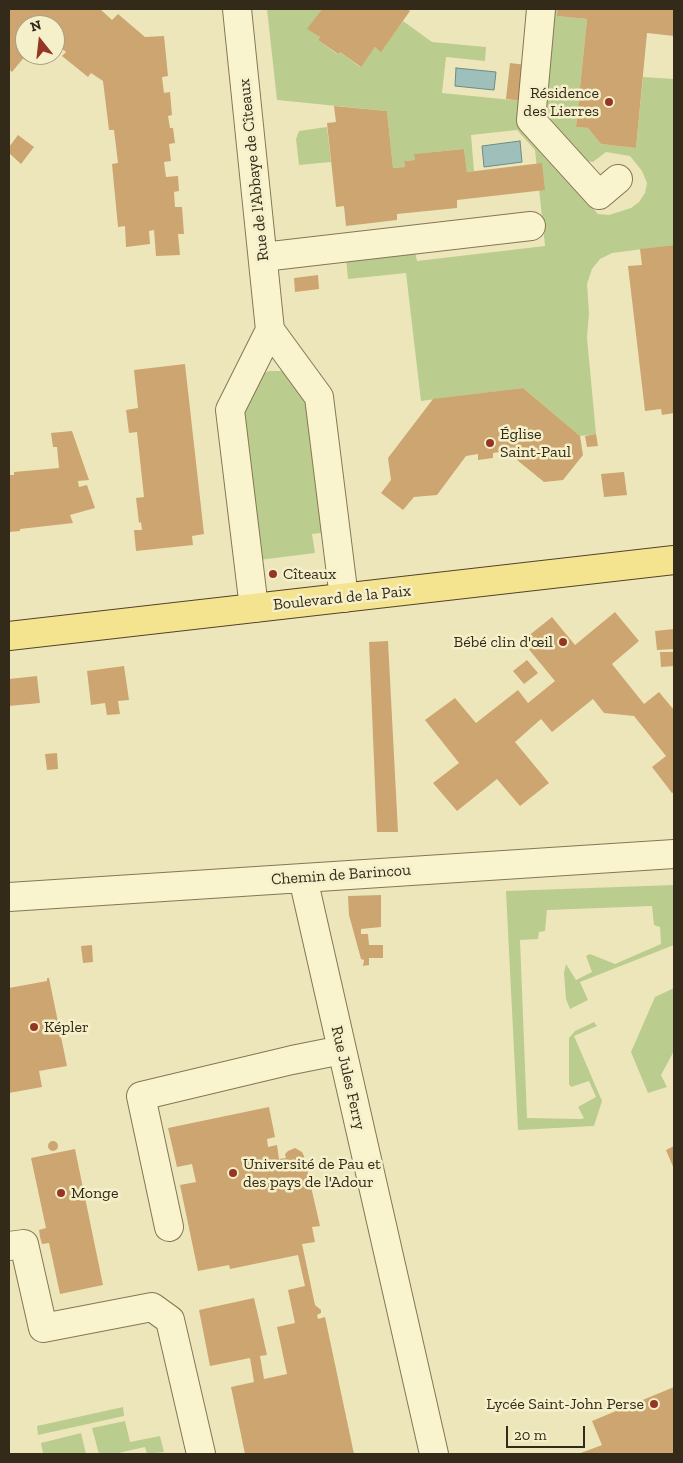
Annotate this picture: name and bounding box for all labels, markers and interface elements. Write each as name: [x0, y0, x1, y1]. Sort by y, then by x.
north arrow: [15, 15, 65, 65]
text: N: [29, 16, 43, 36]
street label: Rue de l'Abbaye de Cîteaux: [235, 78, 273, 262]
place label: Résidence des Lierres: [523, 83, 599, 121]
marker: Résidence des Lierres: [603, 96, 615, 108]
place label: Église Saint-Paul: [500, 424, 571, 462]
marker: Église Saint-Paul: [484, 437, 496, 449]
place label: Cîteaux: [283, 564, 336, 584]
marker: Cîteaux: [267, 568, 279, 580]
street label: Boulevard de la Paix: [272, 581, 412, 615]
place label: Bébé clin d'œil: [454, 632, 553, 652]
marker: Bébé clin d'œil: [557, 636, 569, 648]
street label: Chemin de Barincou: [270, 861, 412, 889]
place label: Képler: [44, 1017, 89, 1037]
marker: Képler: [28, 1021, 40, 1033]
street label: Rue Jules Ferry: [327, 1024, 369, 1132]
place label: Université de Pau et des pays de l'Adour: [243, 1154, 381, 1192]
marker: Université de Pau et des pays de l'Adour: [227, 1167, 239, 1179]
place label: Monge: [71, 1183, 118, 1203]
marker: Monge: [55, 1187, 67, 1199]
place label: Lycée Saint-John Perse: [486, 1394, 644, 1414]
marker: Lycée Saint-John Perse: [648, 1398, 660, 1410]
scale bar: [508, 1416, 587, 1448]
text: 20 m: [514, 1426, 547, 1444]

